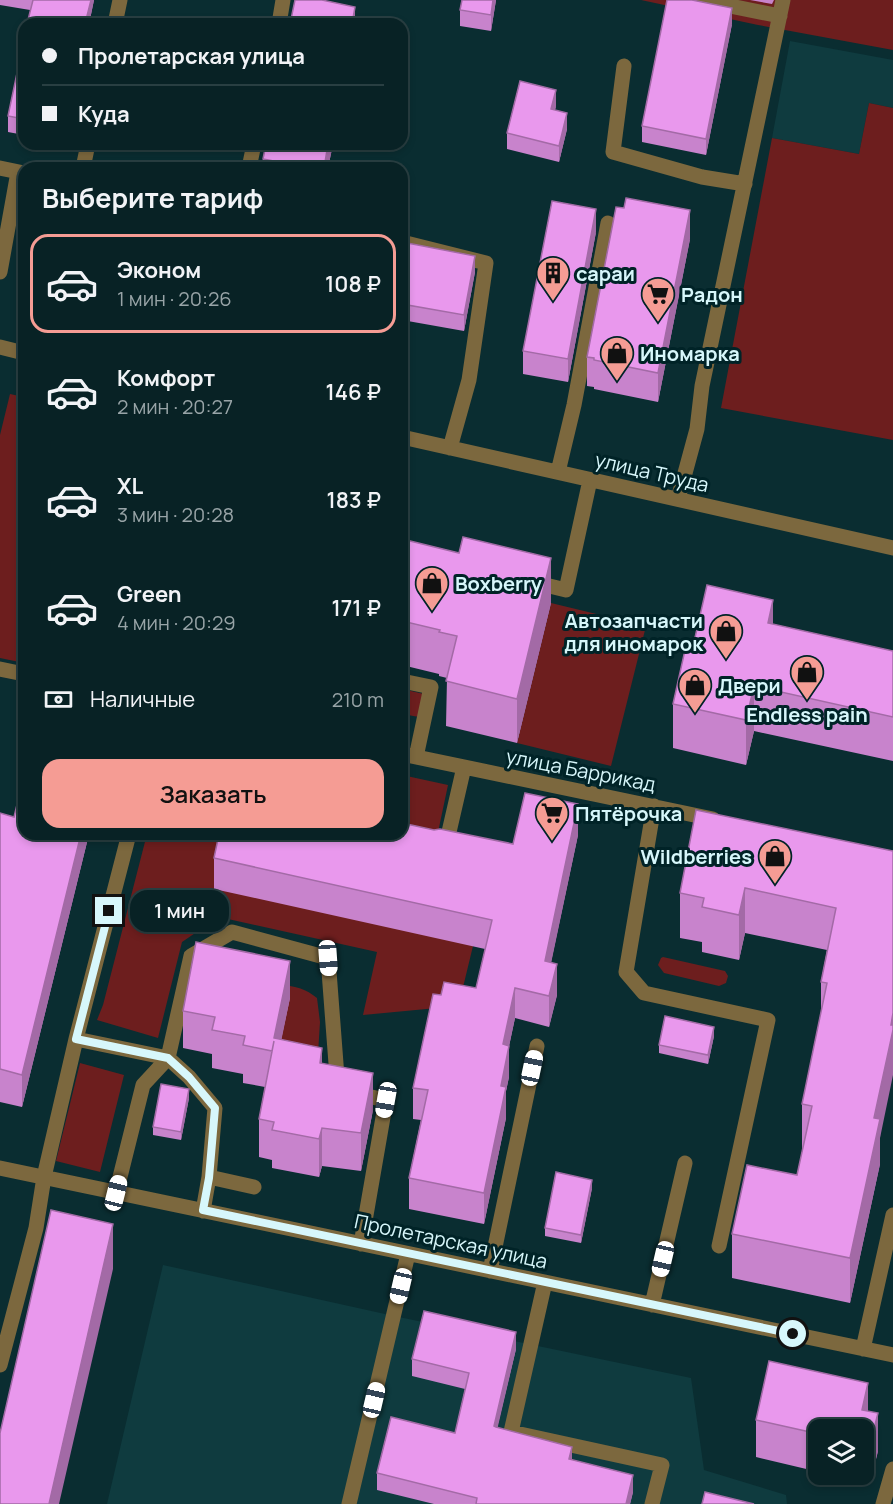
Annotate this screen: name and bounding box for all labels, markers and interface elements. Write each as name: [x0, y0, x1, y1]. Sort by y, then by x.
text: Пролетарская улица: [78, 41, 305, 71]
text: Куда: [78, 99, 130, 129]
text: Выберите тариф: [42, 179, 263, 216]
text: Эконом: [117, 255, 201, 285]
building icon: сараи: [535, 255, 571, 302]
icon: car: [45, 257, 99, 311]
place label: сараи: [576, 260, 635, 287]
text: 108 ₽: [325, 269, 381, 299]
supermarket icon: Радон: [640, 276, 676, 323]
place label: Радон: [681, 281, 743, 308]
text: 1 мин · 20:26: [117, 285, 232, 312]
shop icon: Иномарка: [599, 335, 635, 382]
place label: Иномарка: [640, 340, 740, 367]
text: Комфорт: [117, 363, 215, 393]
icon: car: [45, 365, 99, 419]
text: 146 ₽: [325, 377, 381, 407]
text: 2 мин · 20:27: [117, 393, 233, 420]
street label: улица Труда: [592, 446, 712, 498]
text: XL: [117, 471, 143, 501]
icon: car: [45, 473, 99, 527]
text: 183 ₽: [327, 485, 381, 515]
text: 3 мин · 20:28: [117, 501, 234, 528]
shop icon: Boxberry: [414, 565, 450, 612]
place label: Boxberry: [455, 570, 543, 597]
text: Green: [117, 579, 182, 609]
icon: car: [45, 581, 99, 635]
text: 171 ₽: [332, 593, 381, 623]
place label: Автозапчасти для иномарок: [564, 607, 704, 657]
text: 4 мин · 20:29: [117, 609, 236, 636]
shop icon: Автозапчасти для иномарок: [708, 613, 744, 660]
shop icon: Endless pain: [789, 654, 825, 701]
shop icon: Двери: [677, 667, 713, 714]
place label: Двери: [718, 672, 781, 699]
icon: cash: [42, 683, 75, 716]
text: Наличные: [90, 684, 195, 714]
text: 210 m: [332, 686, 384, 713]
place label: Endless pain: [746, 701, 868, 728]
street label: улица Баррикад: [504, 742, 658, 798]
button: Заказать: [42, 759, 384, 828]
supermarket icon: Пятёрочка: [534, 795, 570, 842]
place label: Пятёрочка: [575, 800, 682, 827]
shop icon: Wildberries: [757, 838, 793, 885]
place label: Wildberries: [641, 843, 752, 870]
callout: 1 мин: [130, 890, 229, 932]
route end: [95, 897, 122, 924]
text: 1 мин: [154, 897, 205, 924]
car: [318, 939, 338, 977]
car: [519, 1049, 545, 1087]
car: [374, 1081, 398, 1119]
car: [103, 1173, 129, 1213]
street label: Пролетарская улица: [352, 1207, 550, 1275]
car: [650, 1239, 676, 1279]
car: [388, 1266, 414, 1306]
route start: [779, 1320, 806, 1347]
car: [361, 1380, 387, 1420]
map controls: [808, 1419, 874, 1485]
button: layers: [808, 1419, 874, 1485]

